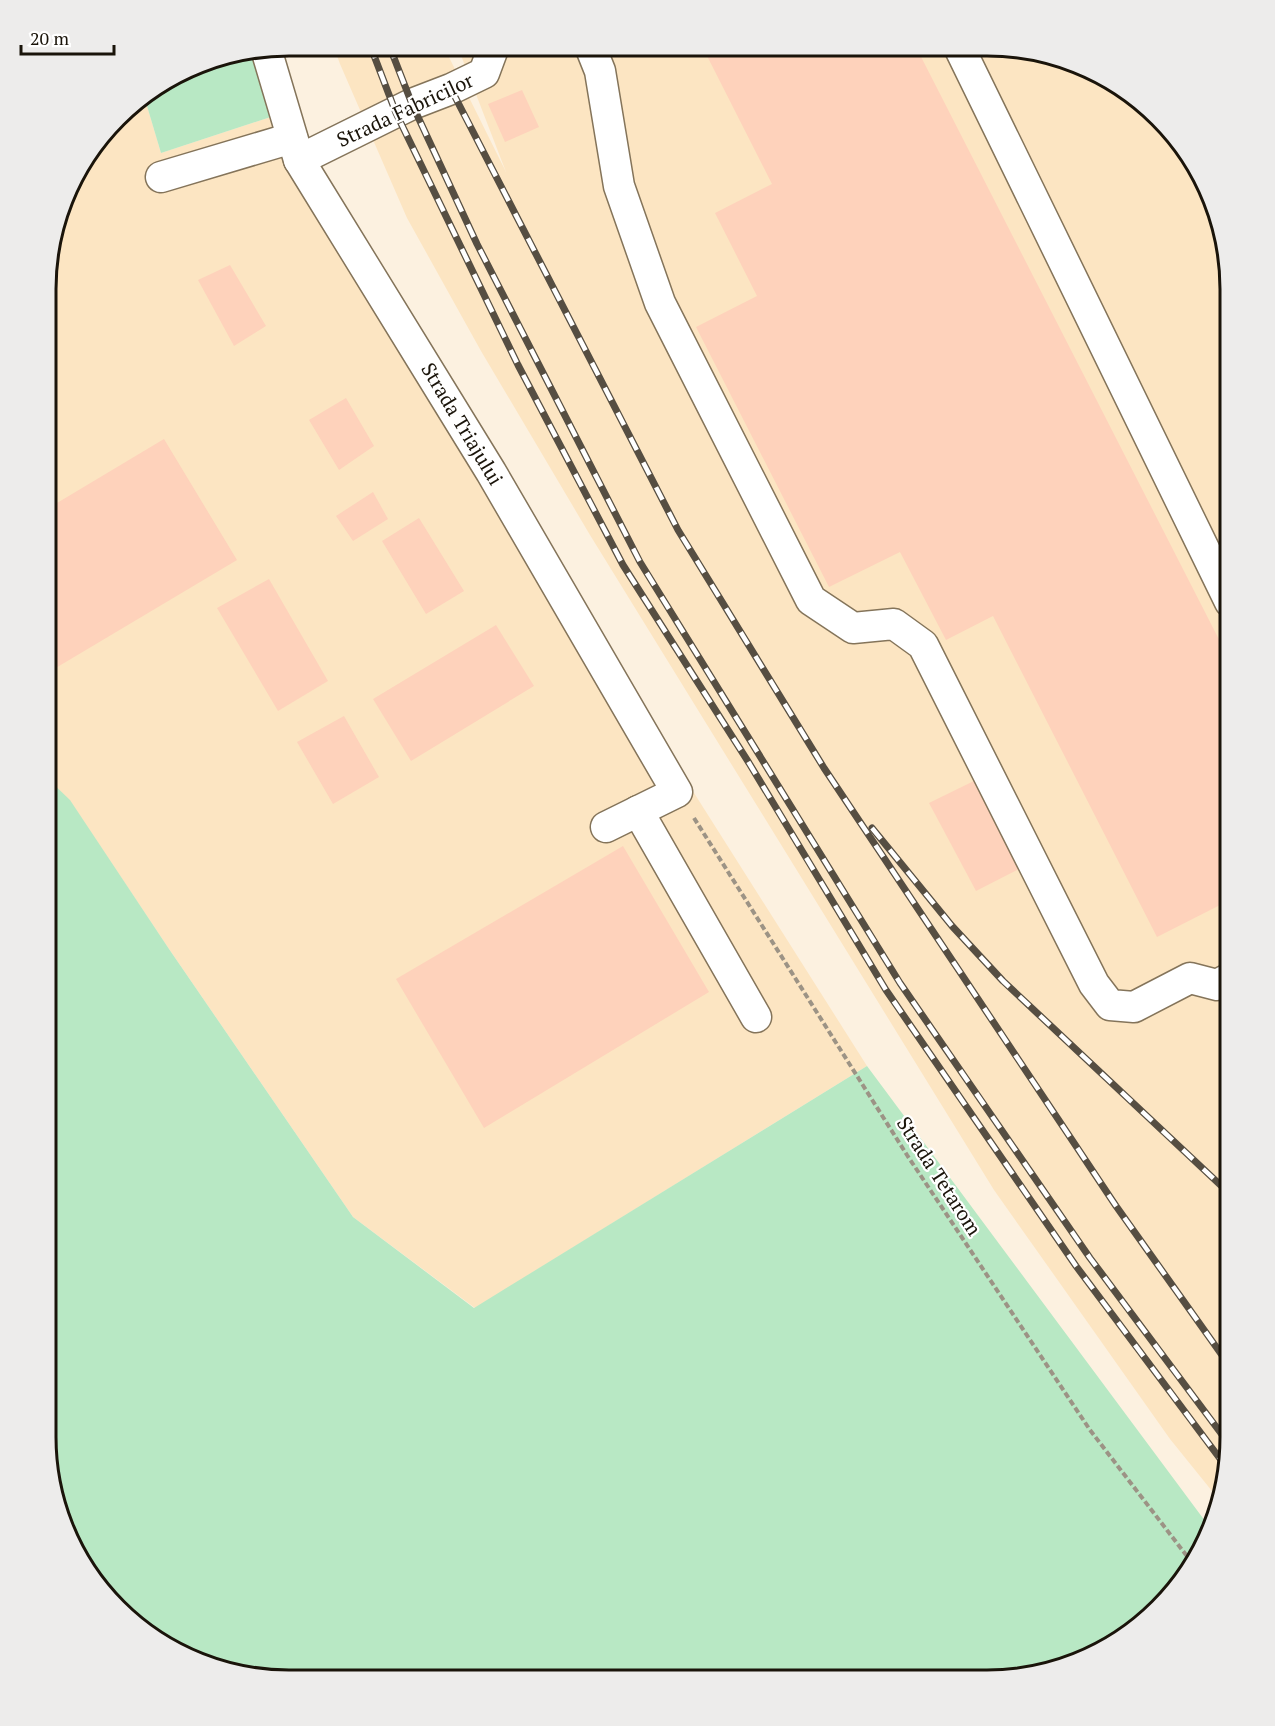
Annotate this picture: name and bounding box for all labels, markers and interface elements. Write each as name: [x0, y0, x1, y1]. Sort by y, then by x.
scale bar: [21, 18, 114, 56]
text: 20 m: [30, 26, 70, 50]
street label: Strada Fabricilor: [332, 66, 478, 153]
street label: Strada Triajului: [415, 358, 510, 490]
street label: Strada Tetarom: [891, 1111, 988, 1240]

